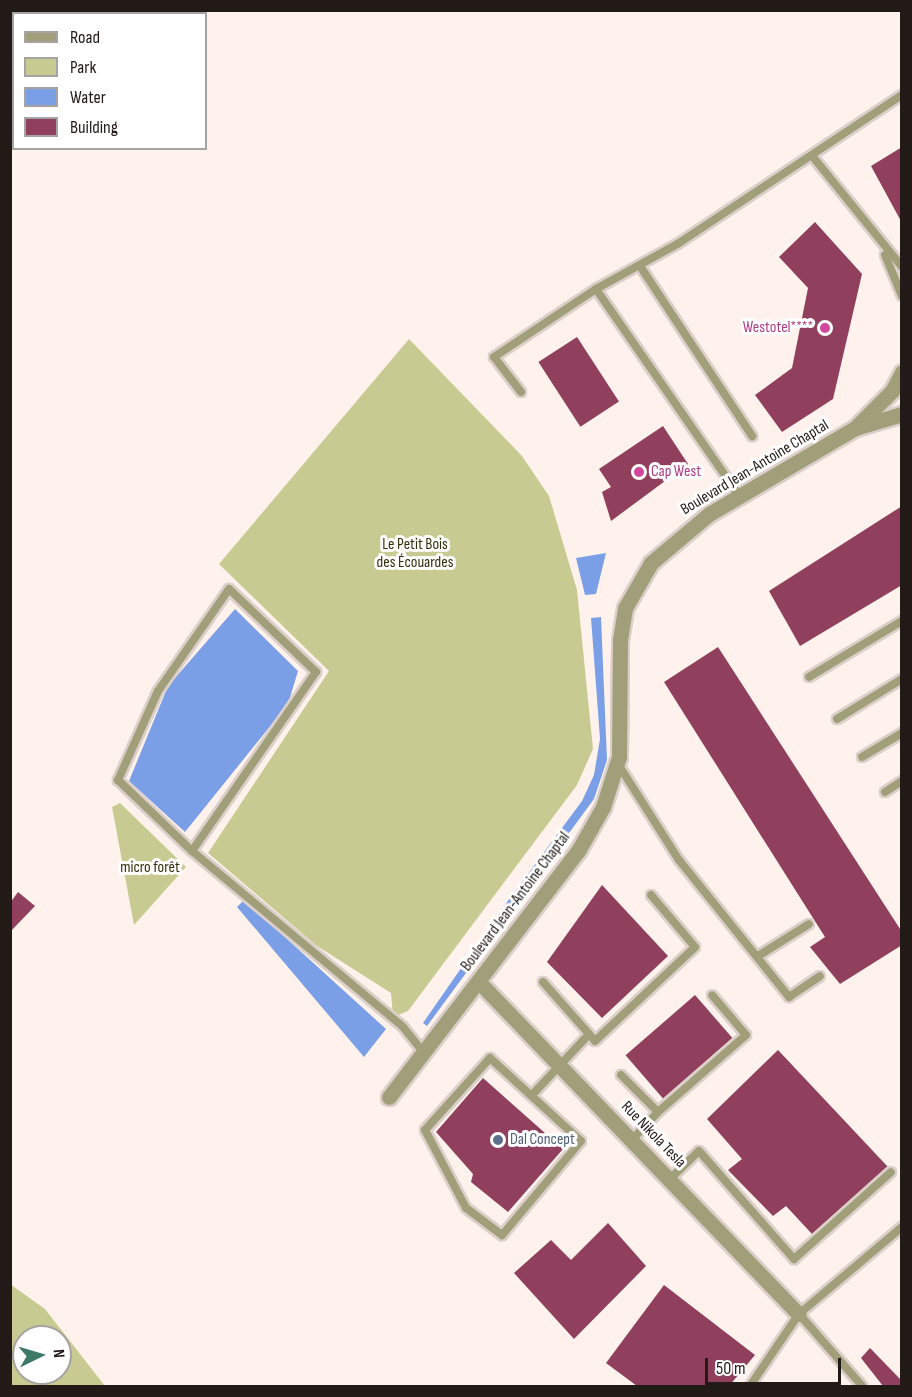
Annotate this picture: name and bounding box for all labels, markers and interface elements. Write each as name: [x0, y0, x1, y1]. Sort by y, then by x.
legend: [12, 12, 207, 150]
text: Road: [70, 27, 100, 48]
text: Park: [70, 57, 96, 78]
text: Water: [70, 87, 106, 108]
text: Building: [70, 117, 118, 138]
place label: Westotel****: [743, 318, 813, 338]
marker: Westotel****: [818, 321, 832, 335]
street label: Boulevard Jean-Antoine Chaptal: [677, 416, 833, 520]
place label: Cap West: [651, 462, 701, 482]
marker: Cap West: [632, 465, 646, 479]
park label: Le Petit Bois des Écouardes: [377, 535, 453, 573]
street label: Boulevard Jean-Antoine Chaptal: [457, 829, 575, 975]
park label: micro forêt: [120, 858, 180, 878]
street label: Rue Nikola Tesla: [617, 1098, 689, 1172]
place label: Dal Concept: [510, 1130, 575, 1150]
marker: Dal Concept: [491, 1133, 505, 1147]
north arrow: [12, 1325, 72, 1385]
scale bar: [708, 1346, 844, 1384]
text: N: [49, 1348, 68, 1359]
text: 50 m: [716, 1358, 746, 1379]

